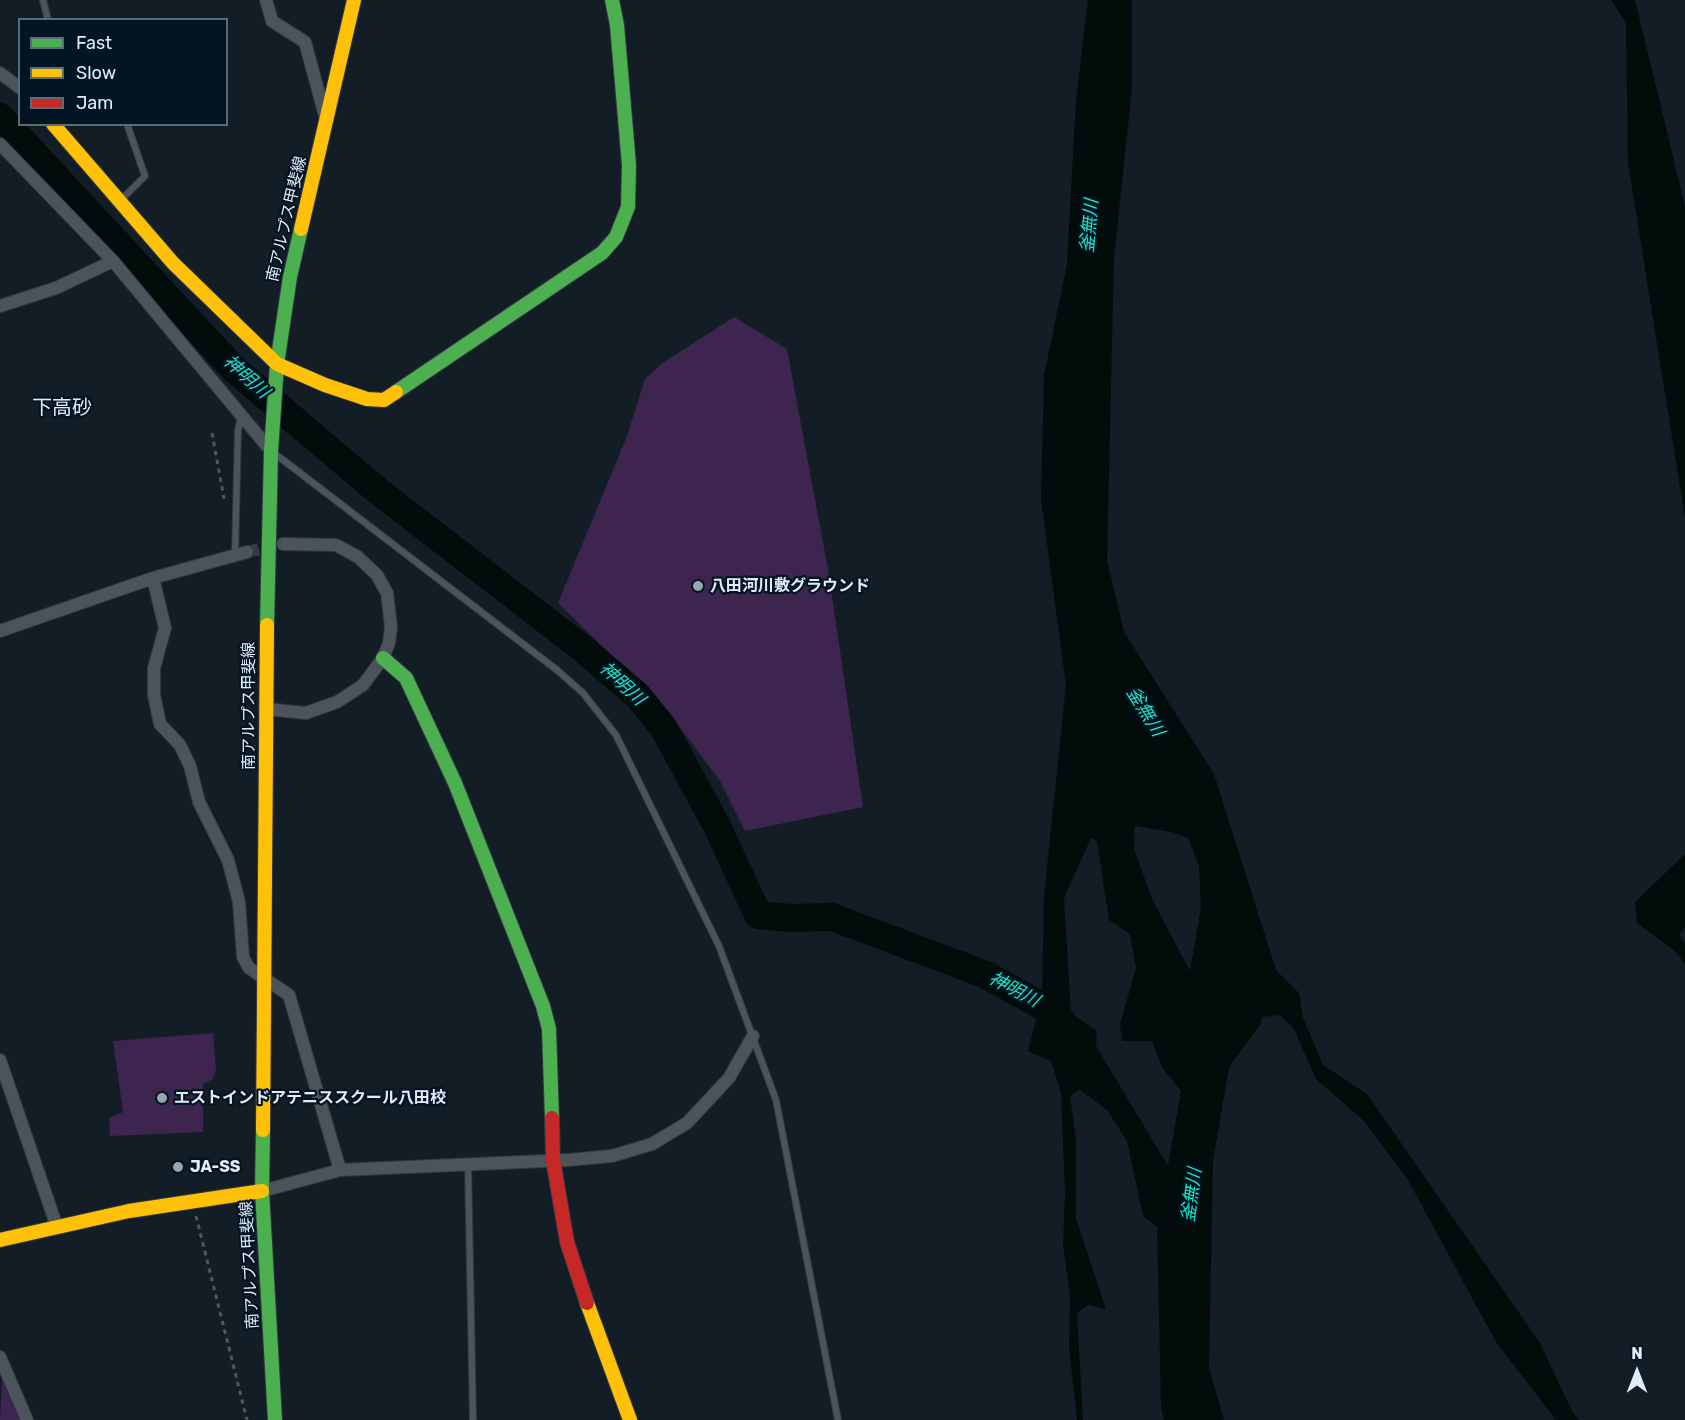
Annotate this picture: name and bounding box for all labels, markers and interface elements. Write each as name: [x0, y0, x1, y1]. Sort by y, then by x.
legend: [18, 18, 228, 126]
text: Fast: [76, 32, 112, 54]
text: Slow: [76, 62, 116, 84]
text: Jam: [76, 92, 113, 114]
street label: 南アルプス甲斐線: [263, 154, 311, 284]
water label: 釜無川: [1077, 198, 1103, 254]
water label: 神明川: [219, 351, 273, 403]
district label: 下高砂: [32, 396, 92, 420]
place label: 八田河川敷グラウンド: [710, 576, 870, 596]
marker: 八田河川敷グラウンド: [691, 579, 705, 593]
street label: 南アルプス甲斐線: [239, 642, 259, 770]
water label: 神明川: [595, 658, 649, 710]
water label: 釜無川: [1122, 683, 1168, 741]
water label: 神明川: [985, 968, 1043, 1012]
place label: エストインドアテニススクール八田校: [174, 1088, 446, 1108]
marker: エストインドアテニススクール八田校: [155, 1091, 169, 1105]
place label: JA-SS: [190, 1157, 240, 1177]
marker: JA-SS: [171, 1160, 185, 1174]
water label: 釜無川: [1178, 1167, 1206, 1223]
street label: 南アルプス甲斐線: [237, 1201, 263, 1329]
north arrow: [1607, 1342, 1667, 1402]
text: N: [1631, 1344, 1643, 1363]

